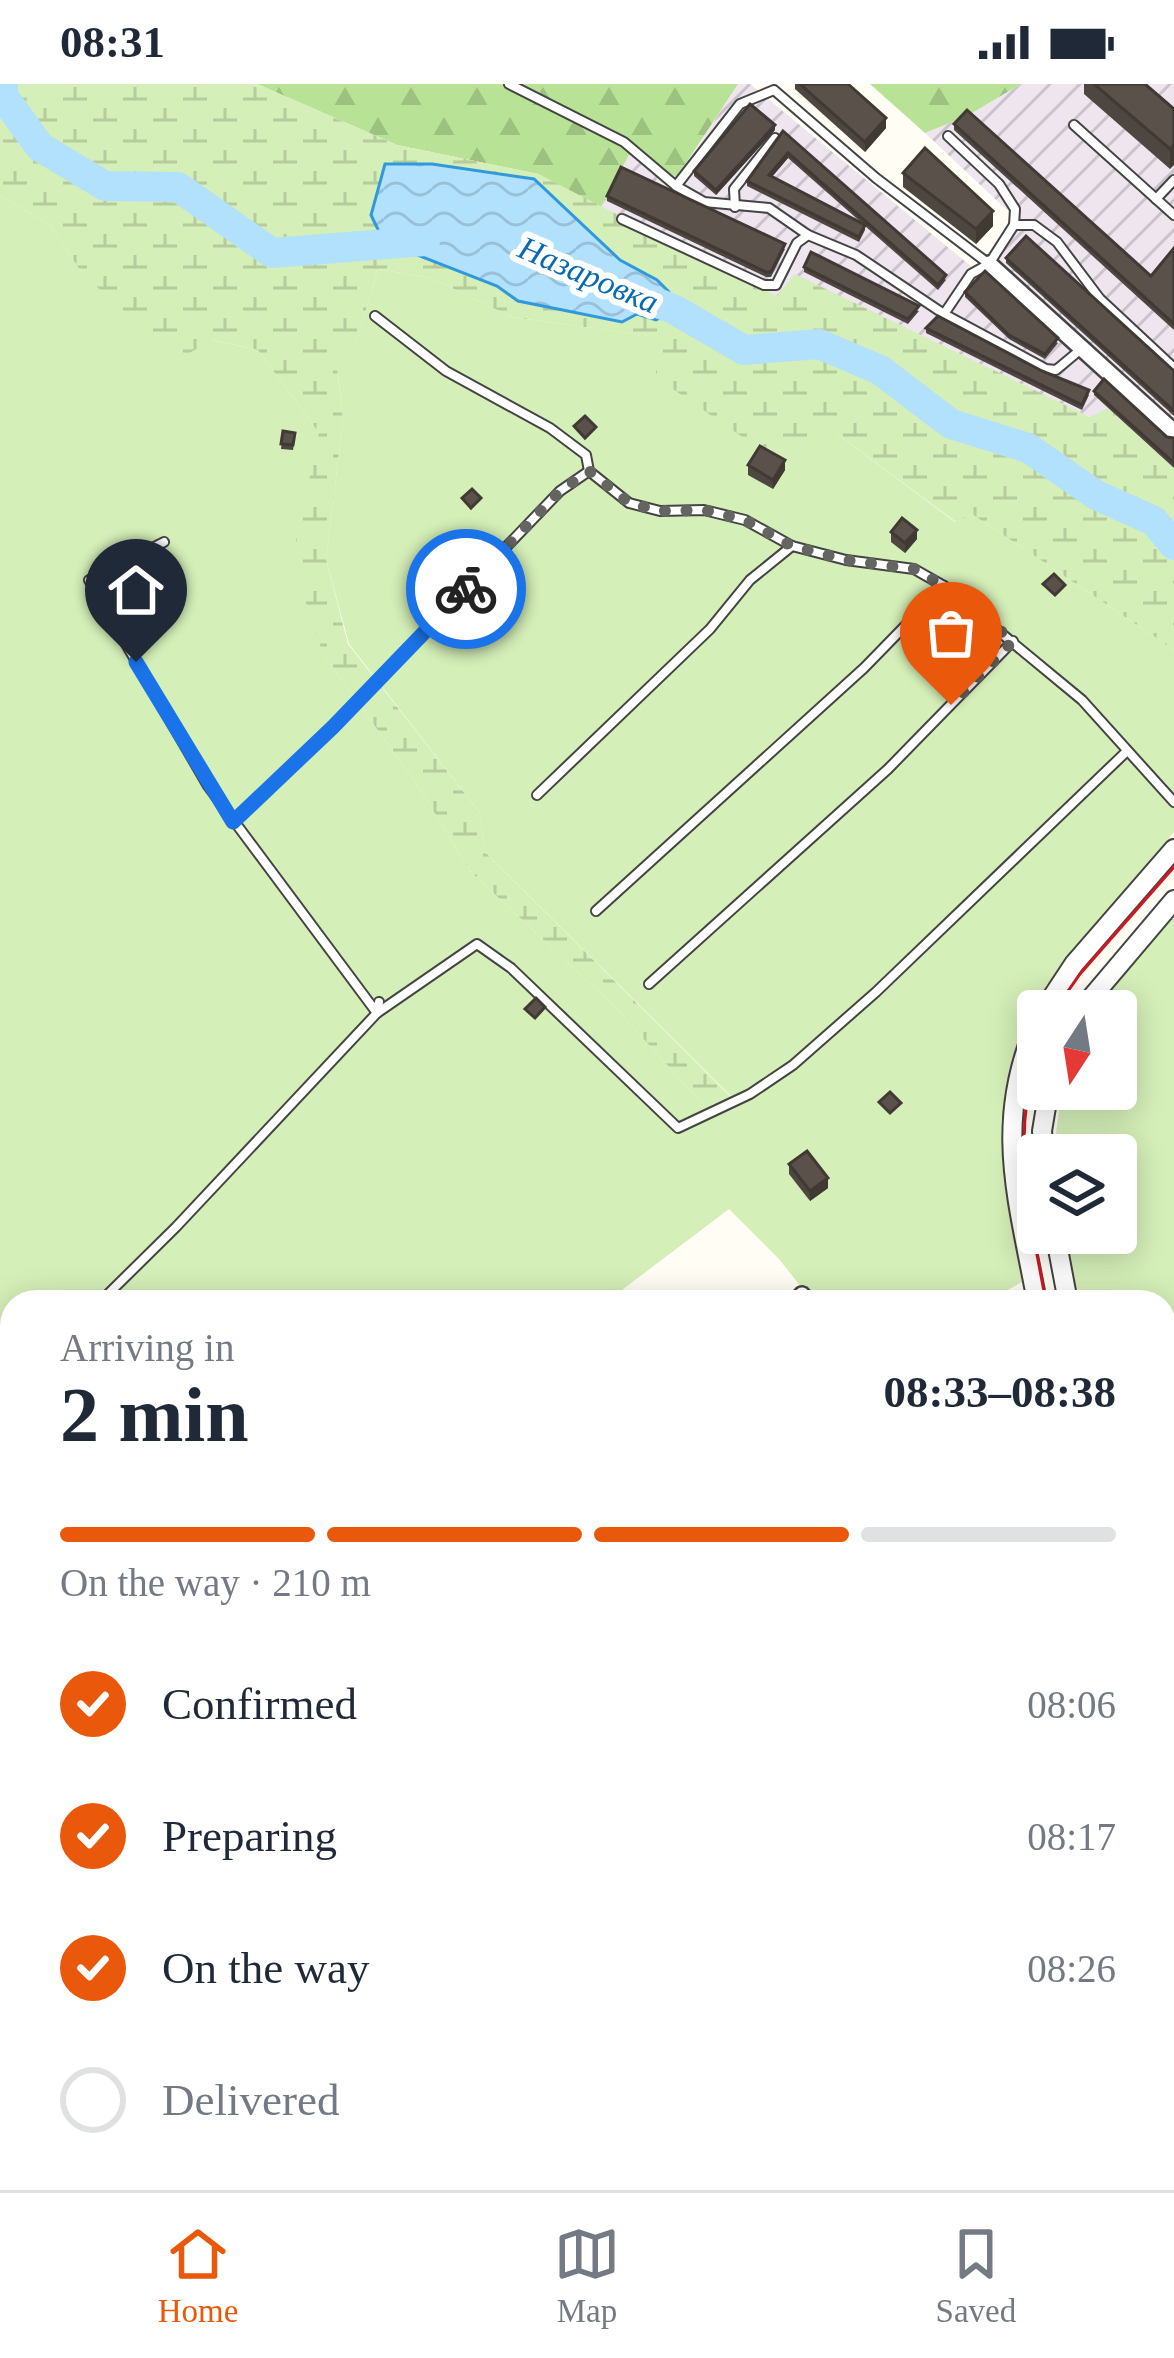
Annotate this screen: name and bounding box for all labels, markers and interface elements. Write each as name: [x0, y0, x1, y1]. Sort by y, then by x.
text: 08:31: [60, 17, 165, 67]
water label: Назаровка: [512, 229, 664, 320]
courier: [406, 529, 526, 649]
pin: [85, 539, 187, 662]
icon: bike: [433, 556, 499, 622]
icon: home: [103, 557, 169, 623]
pin: [900, 582, 1002, 705]
icon: bag: [918, 600, 984, 666]
north arrow: [1017, 990, 1137, 1110]
map controls: [1017, 990, 1137, 1254]
button: layers: [1017, 1134, 1137, 1254]
text: Arriving in: [60, 1326, 234, 1369]
text: 08:33–08:38: [884, 1367, 1116, 1417]
text: 2 min: [60, 1371, 249, 1458]
text: On the way · 210 m: [60, 1561, 371, 1604]
icon: check: [60, 1671, 126, 1737]
text: Confirmed: [162, 1679, 357, 1729]
text: 08:06: [1027, 1683, 1116, 1726]
icon: check: [60, 1803, 126, 1869]
text: Preparing: [162, 1811, 337, 1861]
text: 08:17: [1027, 1815, 1116, 1858]
icon: check: [60, 1935, 126, 2001]
text: On the way: [162, 1943, 369, 1993]
text: 08:26: [1027, 1947, 1116, 1990]
text: Delivered: [162, 2075, 339, 2125]
tab: Home: [158, 2221, 238, 2330]
tab: Map: [554, 2221, 620, 2330]
tab: Saved: [936, 2221, 1016, 2330]

